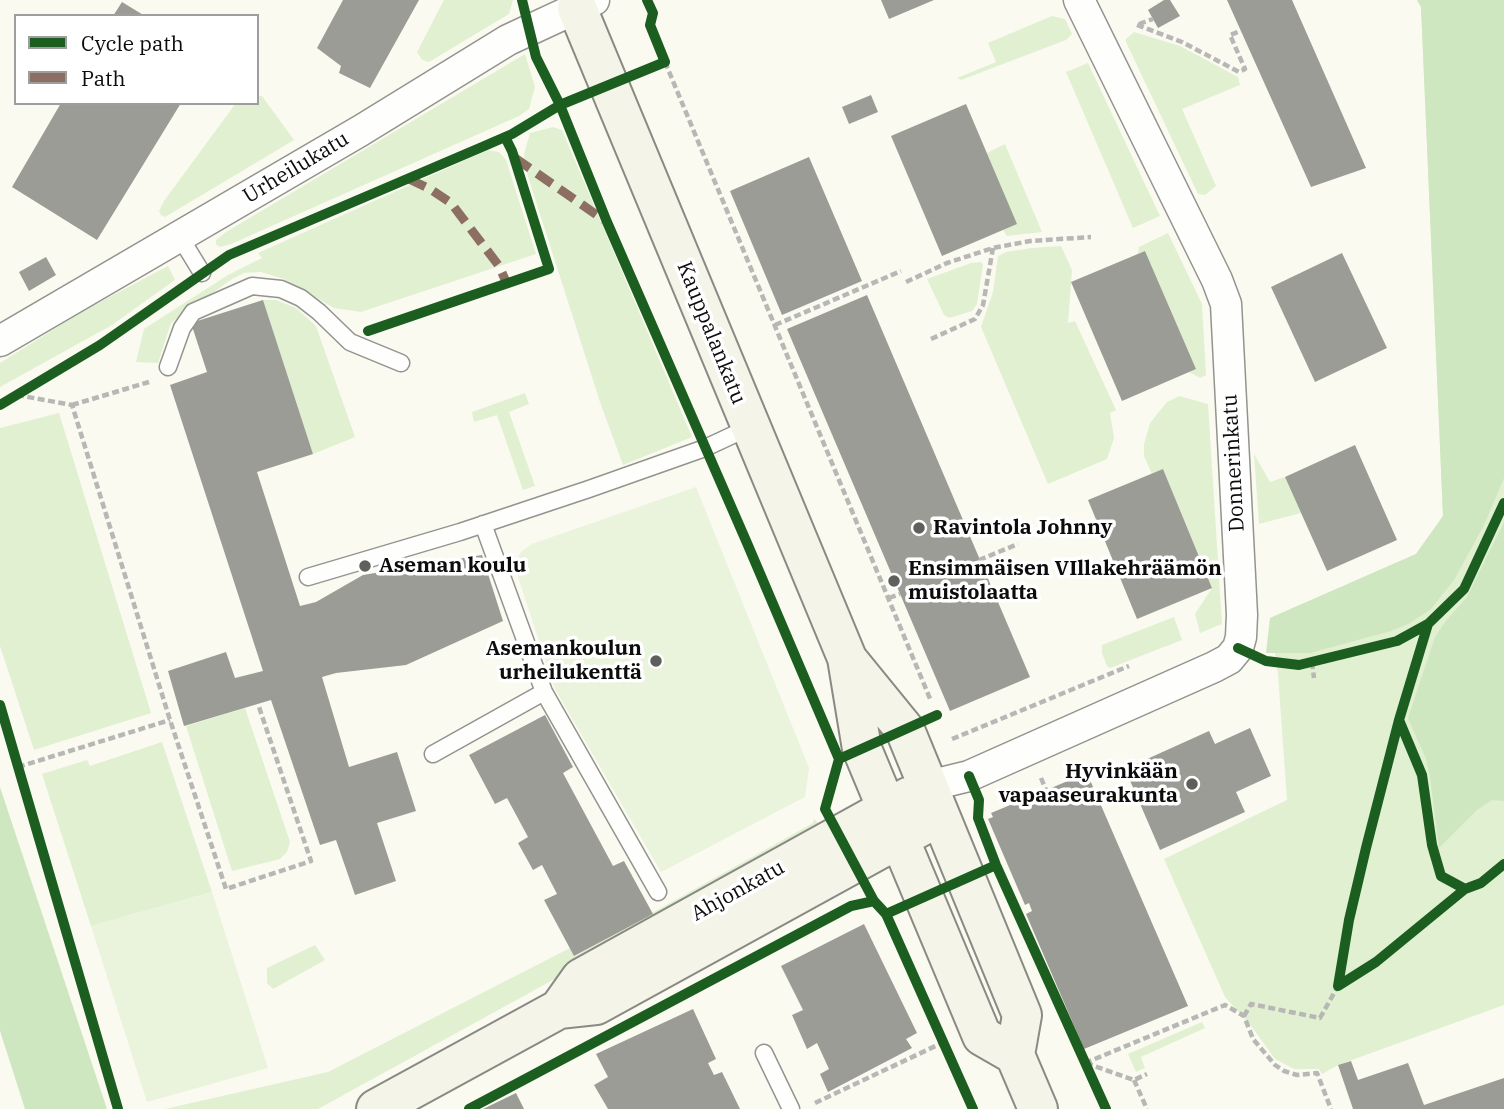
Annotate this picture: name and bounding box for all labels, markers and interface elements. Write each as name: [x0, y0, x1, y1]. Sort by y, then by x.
legend: [14, 14, 259, 105]
text: Cycle path: [81, 29, 184, 57]
text: Path: [81, 64, 126, 92]
street label: Urheilukatu: [239, 127, 353, 209]
street label: Kauppalankatu: [671, 258, 751, 408]
street label: Donnerinkatu: [1218, 393, 1250, 533]
place label: Ravintola Johnny: [933, 515, 1113, 541]
marker: Ravintola Johnny: [911, 520, 927, 536]
place label: Aseman koulu: [379, 553, 526, 579]
place label: Ensimmäisen VIllakehräämön muistolaatta: [908, 556, 1222, 606]
marker: Aseman koulu: [357, 558, 373, 574]
marker: Ensimmäisen VIllakehräämön muistolaatta: [886, 573, 902, 589]
place label: Asemankoulun urheilukenttä: [486, 636, 642, 686]
marker: Asemankoulun urheilukenttä: [648, 653, 664, 669]
place label: Hyvinkään vapaaseurakunta: [998, 759, 1178, 809]
marker: Hyvinkään vapaaseurakunta: [1184, 776, 1200, 792]
street label: Ahjonkatu: [687, 855, 789, 927]

